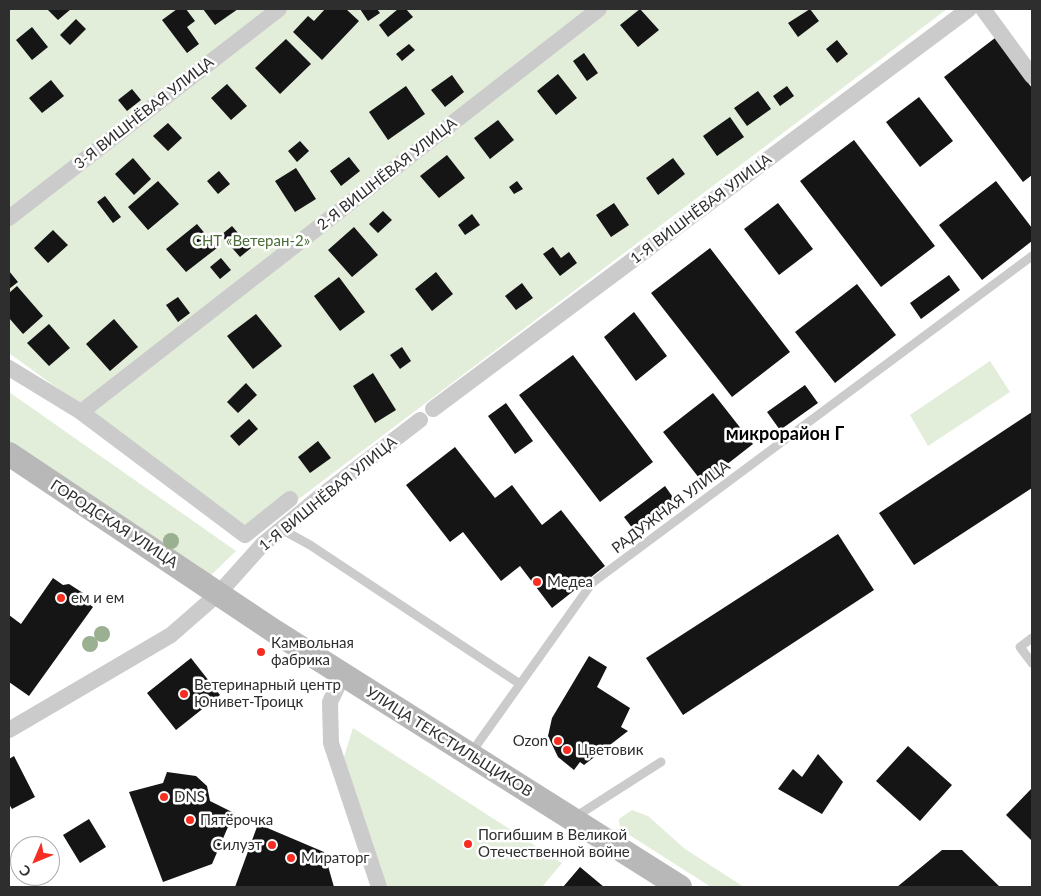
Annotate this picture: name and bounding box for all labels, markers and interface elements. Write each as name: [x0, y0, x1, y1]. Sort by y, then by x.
street label: 3-Я ВИШНЁВАЯ УЛИЦА: [71, 53, 217, 173]
street label: 2-Я ВИШНЁВАЯ УЛИЦА: [314, 114, 460, 234]
street label: 1-Я ВИШНЁВАЯ УЛИЦА: [627, 150, 775, 268]
park label: СНТ «Ветеран-2»: [192, 232, 310, 250]
district label: микрорайон Г: [726, 423, 844, 445]
street label: 1-Я ВИШНЁВАЯ УЛИЦА: [256, 433, 400, 555]
street label: РАДУЖНАЯ УЛИЦА: [608, 457, 734, 557]
street label: ГОРОДСКАЯ УЛИЦА: [47, 476, 181, 572]
place label: Медеа: [547, 573, 593, 591]
marker: Медеа: [531, 576, 543, 588]
place label: ем и ем: [71, 589, 124, 607]
marker: ем и ем: [55, 592, 67, 604]
place label: Камвольная фабрика: [271, 634, 354, 669]
marker: Камвольная фабрика: [255, 646, 267, 658]
place label: Ветеринарный центр Юнивет-Троицк: [194, 676, 341, 711]
street label: УЛИЦА ТЕКСТИЛЬЩИКОВ: [362, 683, 536, 801]
marker: Ветеринарный центр Юнивет-Троицк: [178, 688, 190, 700]
place label: Ozon: [513, 732, 548, 750]
marker: Ozon: [552, 735, 564, 747]
place label: Цветовик: [577, 741, 643, 759]
marker: Цветовик: [561, 744, 573, 756]
place label: DNS: [174, 788, 205, 806]
marker: DNS: [158, 791, 170, 803]
place label: Пятёрочка: [200, 811, 273, 829]
marker: Пятёрочка: [184, 814, 196, 826]
place label: Погибшим в Великой Отечественной войне: [478, 826, 630, 861]
north arrow: [10, 836, 60, 886]
place label: Силуэт: [212, 836, 262, 854]
marker: Погибшим в Великой Отечественной войне: [462, 838, 474, 850]
marker: Силуэт: [266, 839, 278, 851]
place label: Мираторг: [301, 849, 369, 867]
marker: Мираторг: [285, 852, 297, 864]
text: С: [15, 862, 34, 881]

